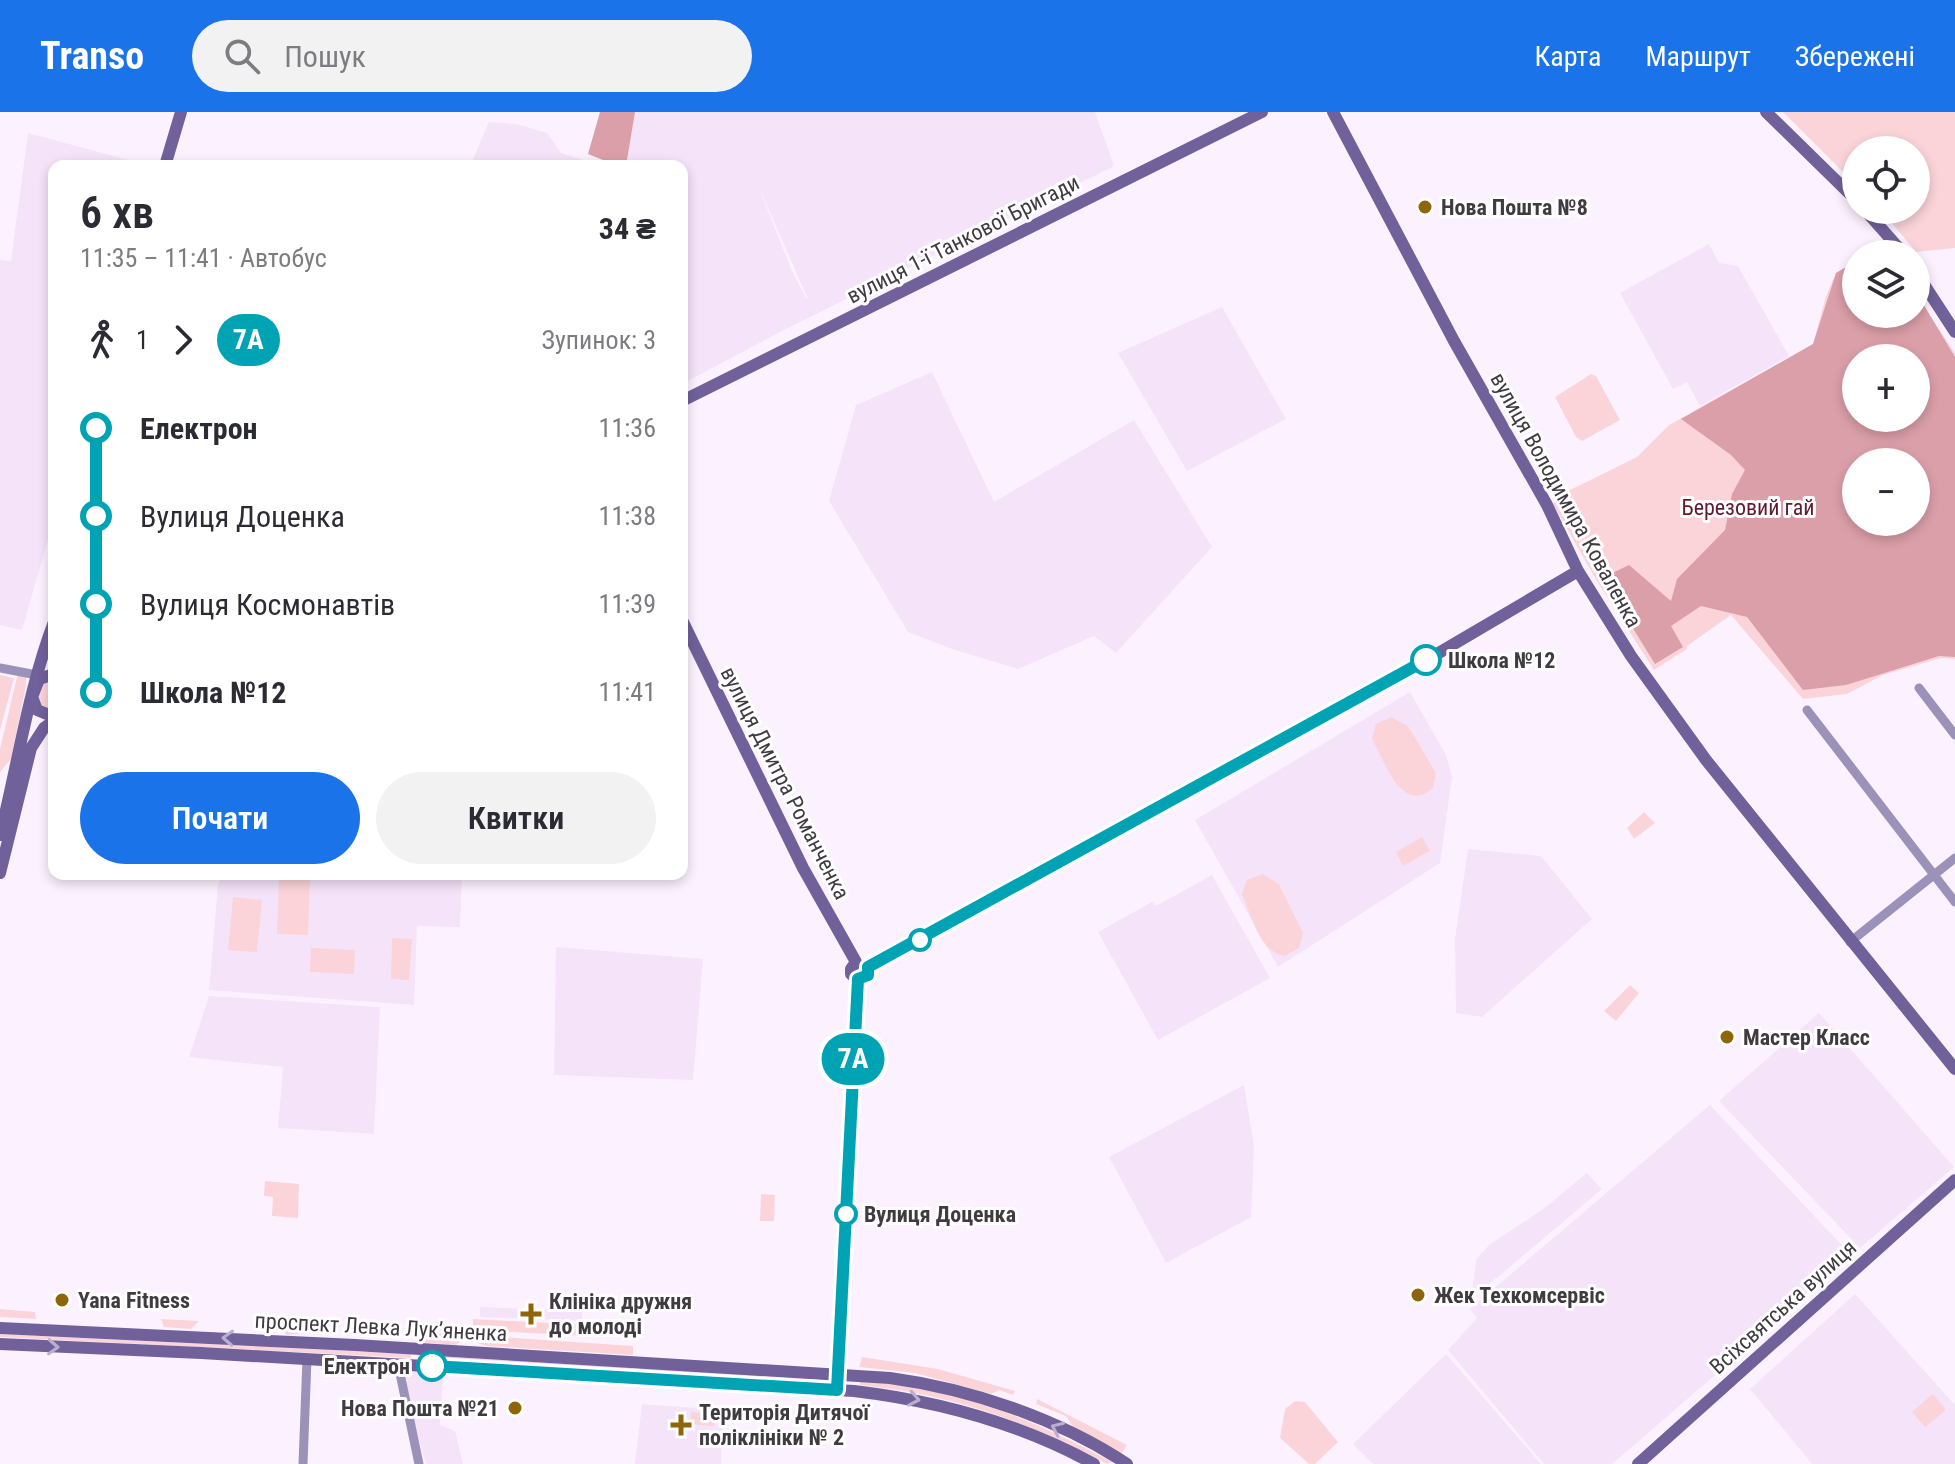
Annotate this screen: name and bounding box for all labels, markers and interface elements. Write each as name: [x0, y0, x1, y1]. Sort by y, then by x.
search box: [192, 20, 752, 92]
text: Transo: [40, 34, 144, 78]
icon: search: [220, 34, 264, 78]
text: Пошук: [284, 39, 366, 74]
text: Карта: [1535, 40, 1601, 73]
text: Маршрут: [1645, 40, 1751, 73]
text: Збережені: [1795, 40, 1915, 73]
map controls: [1842, 136, 1930, 536]
button: locate: [1842, 136, 1930, 224]
street label: вулиця 1-ї Танкової Бригади: [843, 169, 1083, 309]
text: 6 хв: [80, 187, 154, 239]
place label: Нова Пошта №8: [1441, 195, 1588, 220]
marker: Нова Пошта №8: [1416, 198, 1434, 216]
text: 34 ₴: [599, 211, 656, 246]
button: layers: [1842, 240, 1930, 328]
text: 11:35 – 11:41 · Автобус: [80, 243, 327, 273]
icon: walk: [80, 318, 124, 362]
icon: forward: [161, 318, 205, 362]
text: 7А: [233, 323, 264, 356]
text: 1: [136, 325, 149, 355]
text: Зупинок: 3: [542, 325, 656, 355]
button: +: [1842, 344, 1930, 432]
street label: вулиця Володимира Коваленка: [1485, 368, 1647, 632]
text: Електрон: [140, 411, 258, 446]
text: 11:36: [599, 413, 656, 443]
button: −: [1842, 448, 1930, 536]
park label: Березовий гай: [1682, 495, 1814, 520]
text: Вулиця Доценка: [140, 499, 345, 534]
text: 11:38: [599, 501, 656, 531]
text: Вулиця Космонавтів: [140, 587, 395, 622]
text: 11:39: [599, 589, 656, 619]
marker: Школа №12: [1411, 645, 1441, 675]
place label: Школа №12: [1448, 648, 1555, 673]
street label: вулиця Дмитра Романченка: [715, 663, 855, 903]
text: Школа №12: [140, 675, 287, 710]
text: 11:41: [599, 677, 656, 707]
button: Почати: [80, 772, 360, 864]
button: Квитки: [376, 772, 656, 864]
unlabelled marker: [909, 929, 931, 951]
place label: Мастер Класс: [1743, 1025, 1870, 1050]
marker: Мастер Класс: [1718, 1028, 1736, 1046]
line badge: 7А: [817, 1033, 889, 1085]
text: 7А: [838, 1042, 868, 1075]
place label: Вулиця Доценка: [864, 1202, 1016, 1227]
marker: Вулиця Доценка: [835, 1203, 857, 1225]
street label: Всіхсвятська вулиця: [1705, 1235, 1861, 1379]
place label: Жек Техкомсервіс: [1434, 1283, 1605, 1308]
marker: Жек Техкомсервіс: [1409, 1286, 1427, 1304]
place label: Yana Fitness: [78, 1288, 190, 1313]
place label: Клініка дружня до молоді: [549, 1289, 692, 1339]
marker: Yana Fitness: [53, 1291, 71, 1309]
marker: Клініка дружня до молоді: [520, 1303, 542, 1325]
street label: проспект Левка Лукʼяненка: [254, 1308, 508, 1346]
one-way arrow: [221, 1330, 234, 1347]
one-way arrow: [47, 1338, 60, 1355]
marker: Електрон: [417, 1351, 447, 1381]
place label: Електрон: [324, 1354, 410, 1379]
one-way arrow: [907, 1390, 921, 1407]
place label: Нова Пошта №21: [341, 1396, 499, 1421]
marker: Нова Пошта №21: [506, 1399, 524, 1417]
place label: Територія Дитячої поліклініки № 2: [699, 1400, 870, 1450]
marker: Територія Дитячої поліклініки № 2: [670, 1414, 692, 1436]
one-way arrow: [1051, 1422, 1066, 1438]

